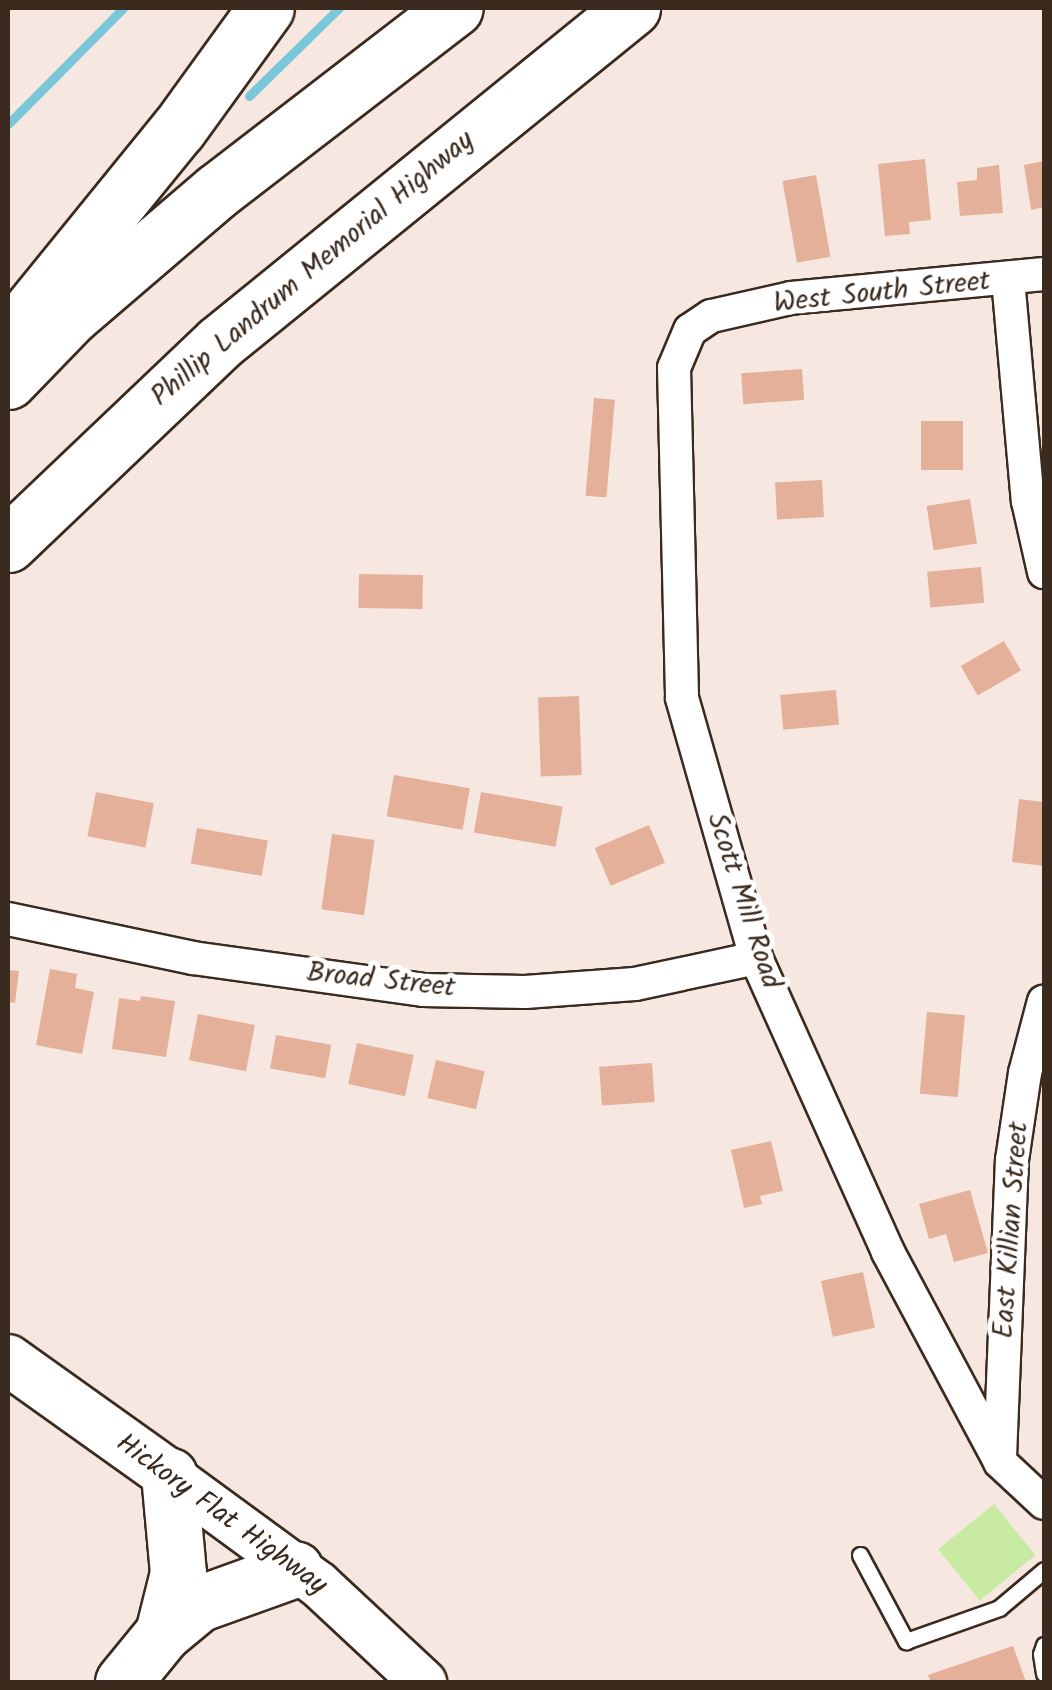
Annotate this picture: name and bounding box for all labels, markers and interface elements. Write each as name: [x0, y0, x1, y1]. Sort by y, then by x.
street label: Phillip Landrum Memorial Highway: [145, 124, 481, 414]
street label: West South Street: [772, 265, 992, 321]
street label: Scott Mill Road: [699, 809, 787, 993]
street label: Broad Street: [305, 956, 457, 1006]
street label: East Killian Street: [988, 1120, 1036, 1340]
street label: Hickory Flat Highway: [109, 1427, 333, 1603]

